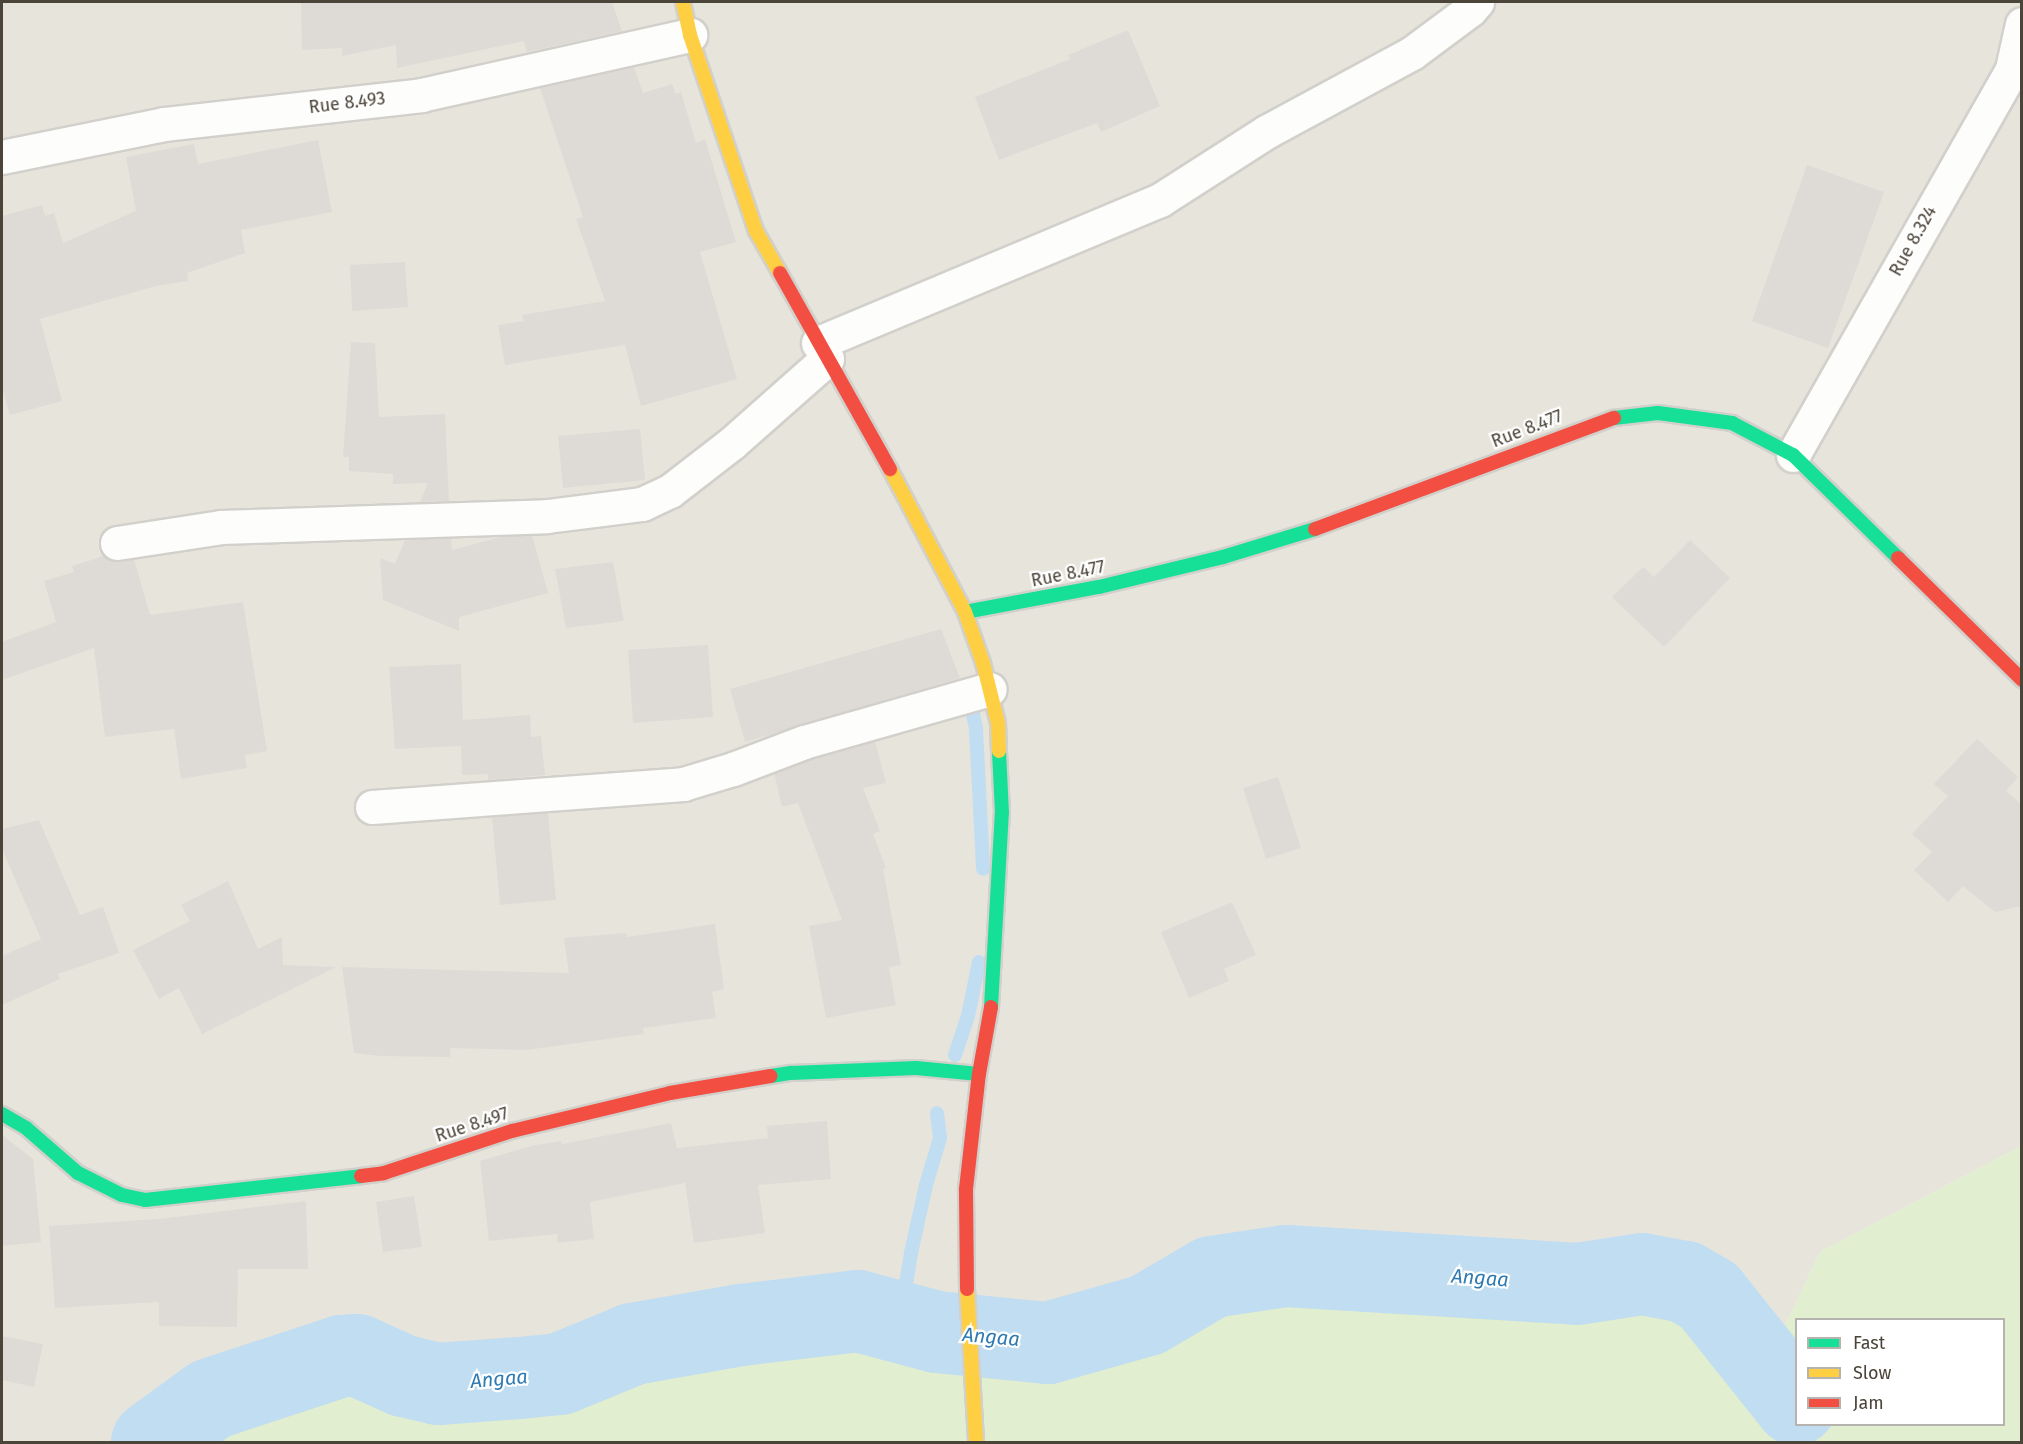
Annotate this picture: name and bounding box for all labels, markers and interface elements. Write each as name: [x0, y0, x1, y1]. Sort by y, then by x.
street label: Rue 8.493: [308, 88, 386, 118]
street label: Rue 8.324: [1885, 202, 1941, 280]
street label: Rue 8.477: [1488, 406, 1566, 452]
street label: Rue 8.477: [1029, 556, 1107, 592]
street label: Rue 8.497: [433, 1103, 511, 1147]
water label: Angaa: [1451, 1264, 1509, 1292]
legend: [1795, 1318, 2005, 1426]
water label: Angaa: [961, 1323, 1021, 1351]
text: Fast: [1853, 1332, 1885, 1354]
text: Slow: [1853, 1362, 1891, 1384]
water label: Angaa: [469, 1365, 529, 1393]
text: Jam: [1853, 1392, 1884, 1414]

